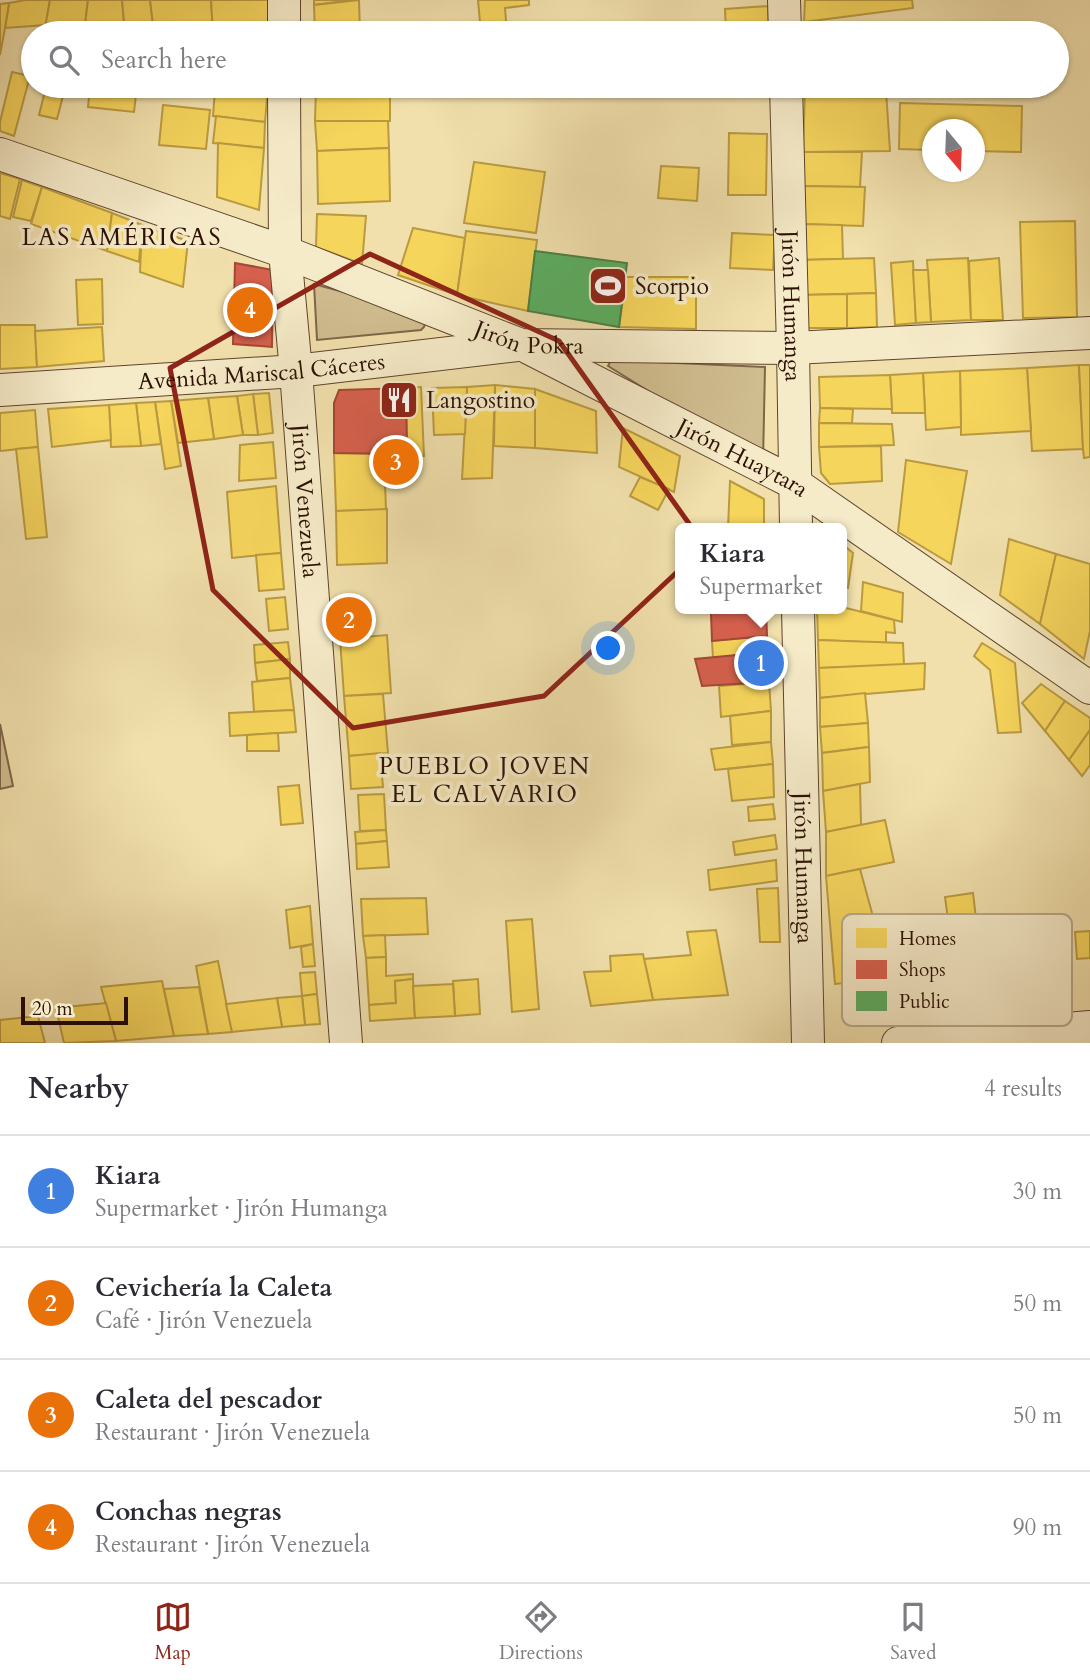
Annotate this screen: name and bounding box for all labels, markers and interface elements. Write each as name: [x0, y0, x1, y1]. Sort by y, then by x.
search box: [21, 21, 1069, 98]
icon: search: [45, 41, 83, 79]
text: Search here: [101, 42, 227, 77]
north arrow: [922, 119, 985, 182]
district label: LAS AMÉRICAS: [22, 221, 222, 254]
street label: Jirón Humanga: [774, 227, 809, 382]
sports icon: Scorpio: [587, 265, 629, 307]
place label: Scorpio: [635, 271, 709, 302]
pin: 4: [227, 284, 273, 336]
street label: Jirón Pokra: [467, 312, 584, 361]
street label: Avenida Mariscal Cáceres: [137, 345, 387, 397]
restaurant icon: Langostino: [378, 379, 420, 421]
place label: Langostino: [426, 385, 535, 416]
street label: Jirón Huaytara: [669, 409, 815, 504]
street label: Jirón Venezuela: [284, 420, 327, 579]
pin: 3: [373, 436, 419, 488]
popup: [675, 523, 847, 614]
text: Kiara: [699, 536, 765, 571]
text: Supermarket: [699, 571, 823, 602]
pin: 2: [326, 594, 372, 646]
your location: [591, 631, 625, 665]
pin: 1: [738, 637, 784, 689]
district label: PUEBLO JOVEN EL CALVARIO: [379, 750, 591, 811]
street label: Jirón Humanga: [787, 789, 821, 944]
legend: [842, 914, 1072, 1026]
text: Homes: [899, 926, 956, 952]
text: Shops: [899, 957, 946, 983]
text: Public: [899, 989, 950, 1015]
scale bar: [21, 994, 128, 1026]
text: 20 m: [32, 996, 73, 1022]
text: Nearby: [28, 1068, 129, 1109]
text: 4 results: [984, 1073, 1062, 1104]
text: Kiara: [95, 1158, 161, 1193]
text: 1: [45, 1176, 57, 1207]
text: 30 m: [1013, 1176, 1062, 1207]
text: Supermarket · Jirón Humanga: [95, 1193, 388, 1224]
text: Cevichería la Caleta: [95, 1270, 332, 1305]
text: 2: [45, 1288, 57, 1319]
text: 50 m: [1013, 1288, 1062, 1319]
text: Café · Jirón Venezuela: [95, 1305, 313, 1336]
text: Caleta del pescador: [95, 1382, 322, 1417]
text: 3: [45, 1400, 57, 1431]
text: 50 m: [1013, 1400, 1062, 1431]
text: Restaurant · Jirón Venezuela: [95, 1417, 370, 1448]
text: Conchas negras: [95, 1494, 282, 1529]
text: 4: [45, 1512, 57, 1543]
text: 90 m: [1013, 1512, 1062, 1543]
text: Restaurant · Jirón Venezuela: [95, 1529, 370, 1560]
tab: Map: [154, 1598, 192, 1666]
tab: Directions: [499, 1598, 583, 1666]
tab: Saved: [890, 1598, 936, 1666]

